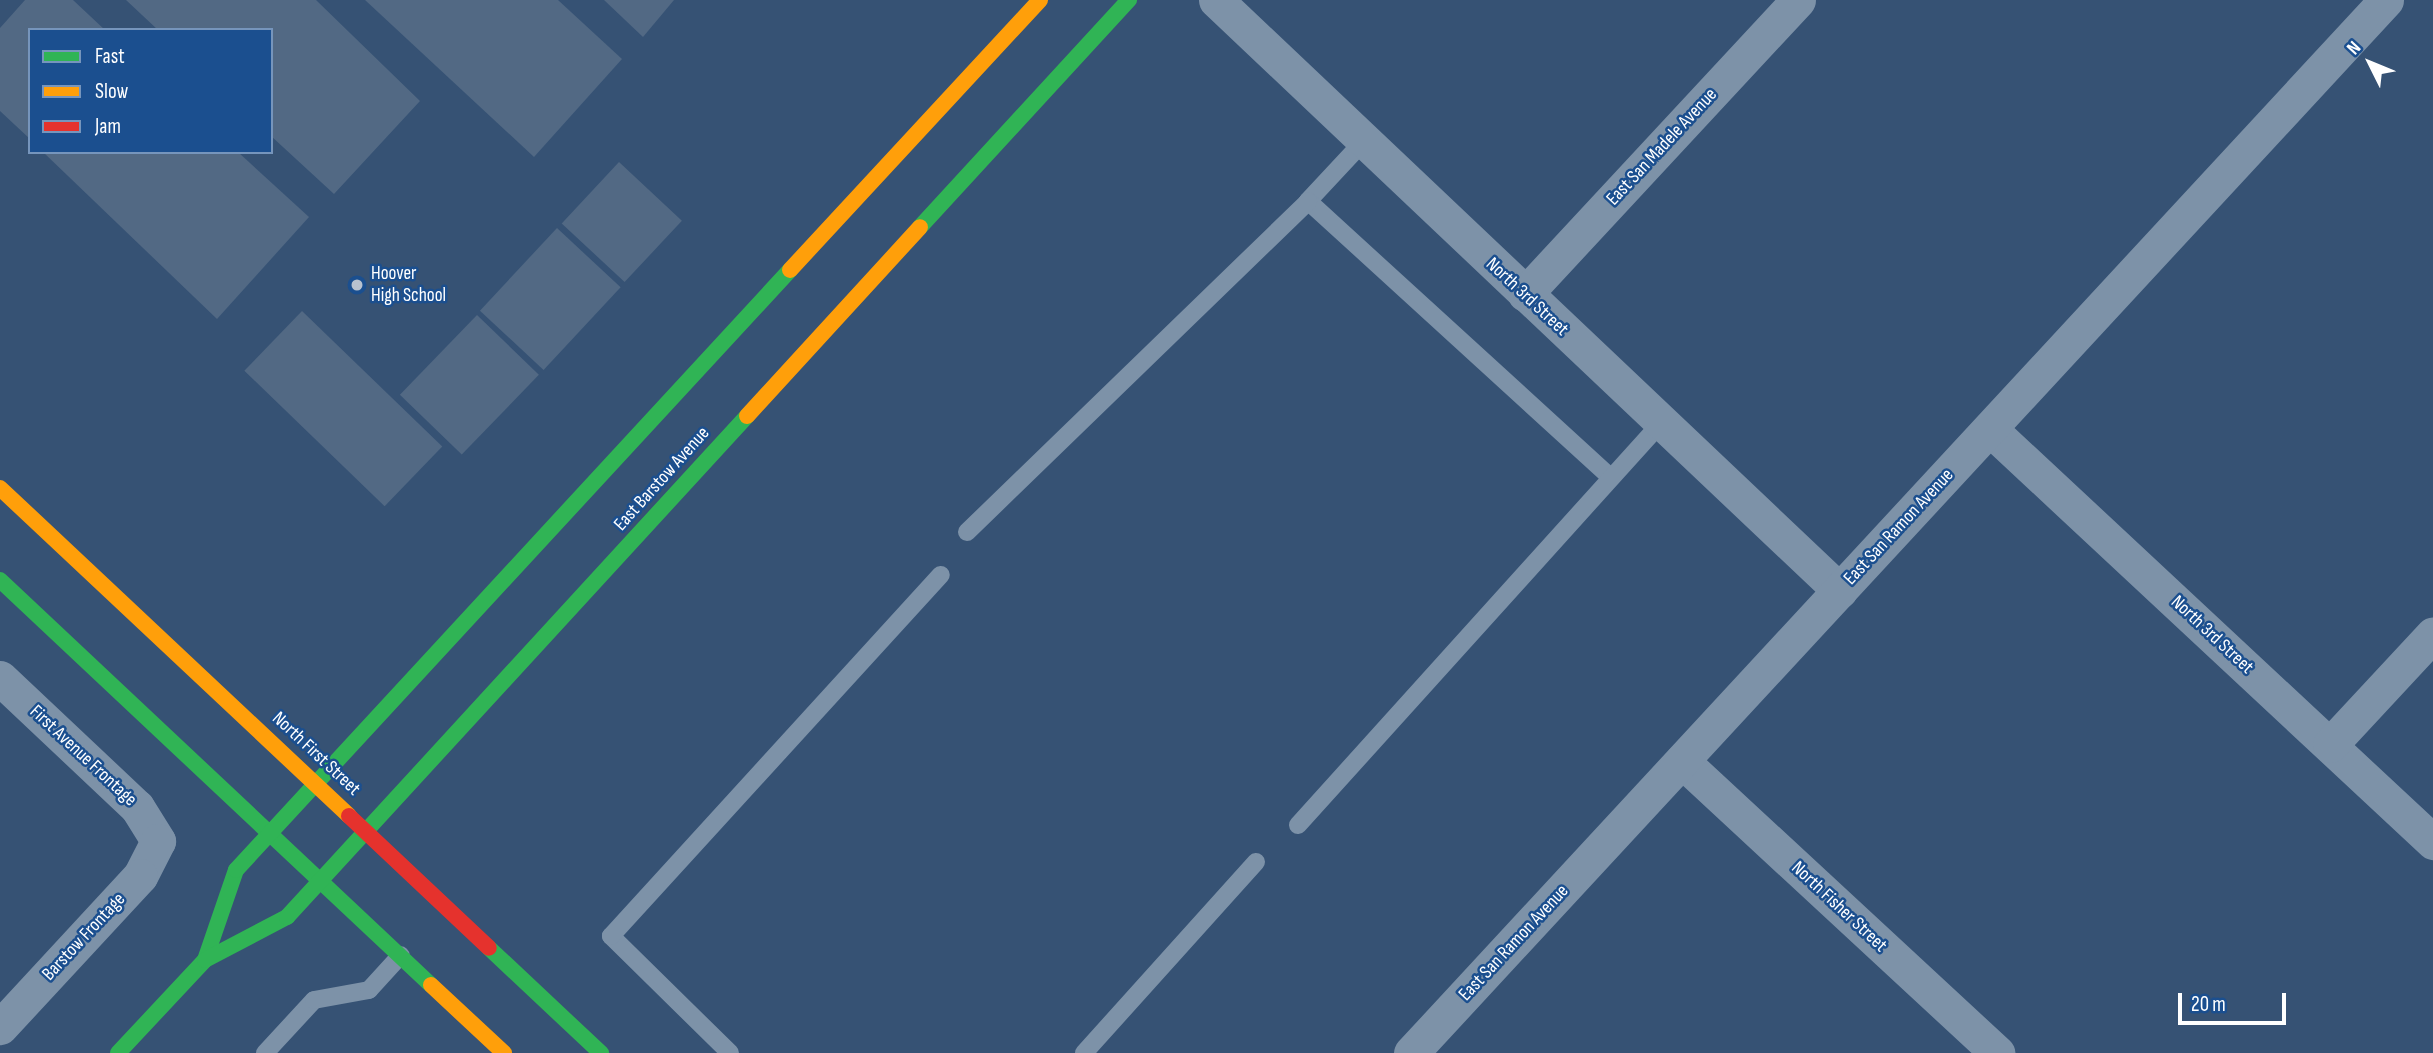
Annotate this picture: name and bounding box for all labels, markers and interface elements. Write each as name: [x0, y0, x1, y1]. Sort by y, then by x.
legend: [28, 28, 273, 154]
north arrow: [2335, 28, 2405, 98]
text: N: [2342, 37, 2366, 60]
text: Fast: [95, 44, 125, 69]
text: Slow: [95, 79, 128, 104]
street label: East San Madele Avenue: [1602, 84, 1722, 210]
text: Jam: [95, 114, 121, 139]
street label: North 3rd Street: [1481, 253, 1573, 341]
place label: Hoover High School: [371, 263, 446, 307]
marker: Hoover High School: [349, 277, 365, 293]
street label: East Barstow Avenue: [609, 422, 715, 536]
street label: East San Ramon Avenue: [1839, 464, 1959, 590]
street label: North 3rd Street: [2166, 591, 2258, 679]
street label: First Avenue Frontage: [25, 701, 141, 811]
street label: North First Street: [267, 707, 365, 801]
street label: North Fisher Street: [1786, 857, 1892, 957]
street label: East San Ramon Avenue: [1454, 880, 1574, 1006]
street label: Barstow Frontage: [38, 888, 130, 986]
scale bar: [2181, 979, 2290, 1023]
text: 20 m: [2191, 992, 2226, 1017]

